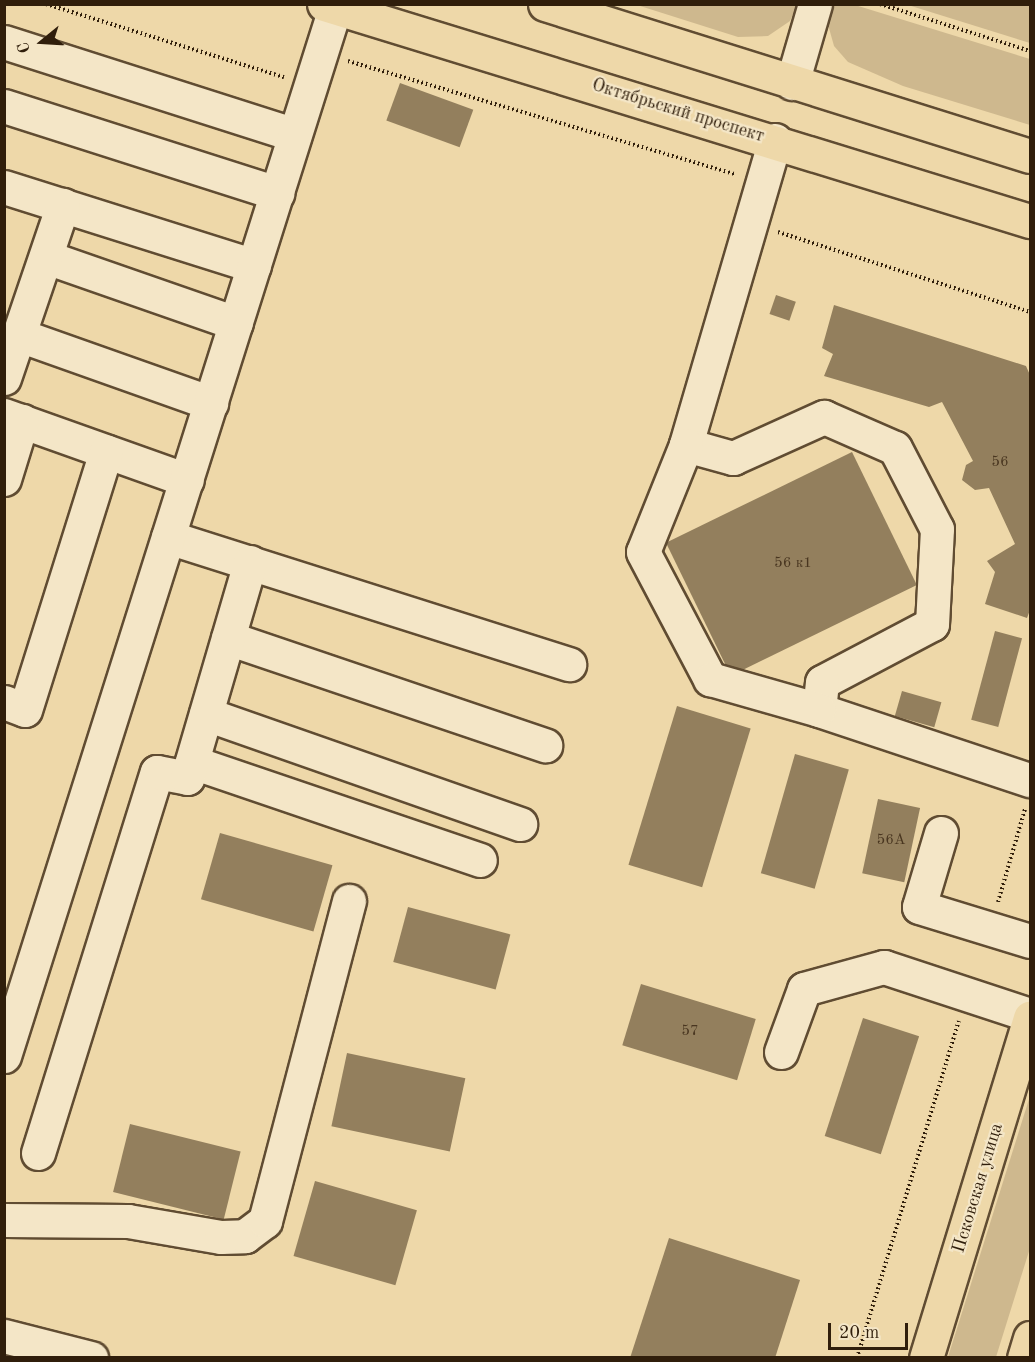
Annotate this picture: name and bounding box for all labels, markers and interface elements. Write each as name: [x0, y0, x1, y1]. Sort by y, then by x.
north arrow: [12, 12, 72, 72]
text: С: [16, 40, 34, 55]
street label: Октябрьский проспект: [589, 74, 767, 148]
house number: 56: [991, 454, 1009, 472]
house number: 56 к1: [774, 555, 812, 573]
house number: 56А: [877, 832, 905, 850]
house number: 57: [681, 1023, 699, 1041]
street label: Псковская улица: [948, 1120, 1008, 1256]
scale bar: [831, 1311, 910, 1349]
text: 20 m: [839, 1324, 879, 1342]

